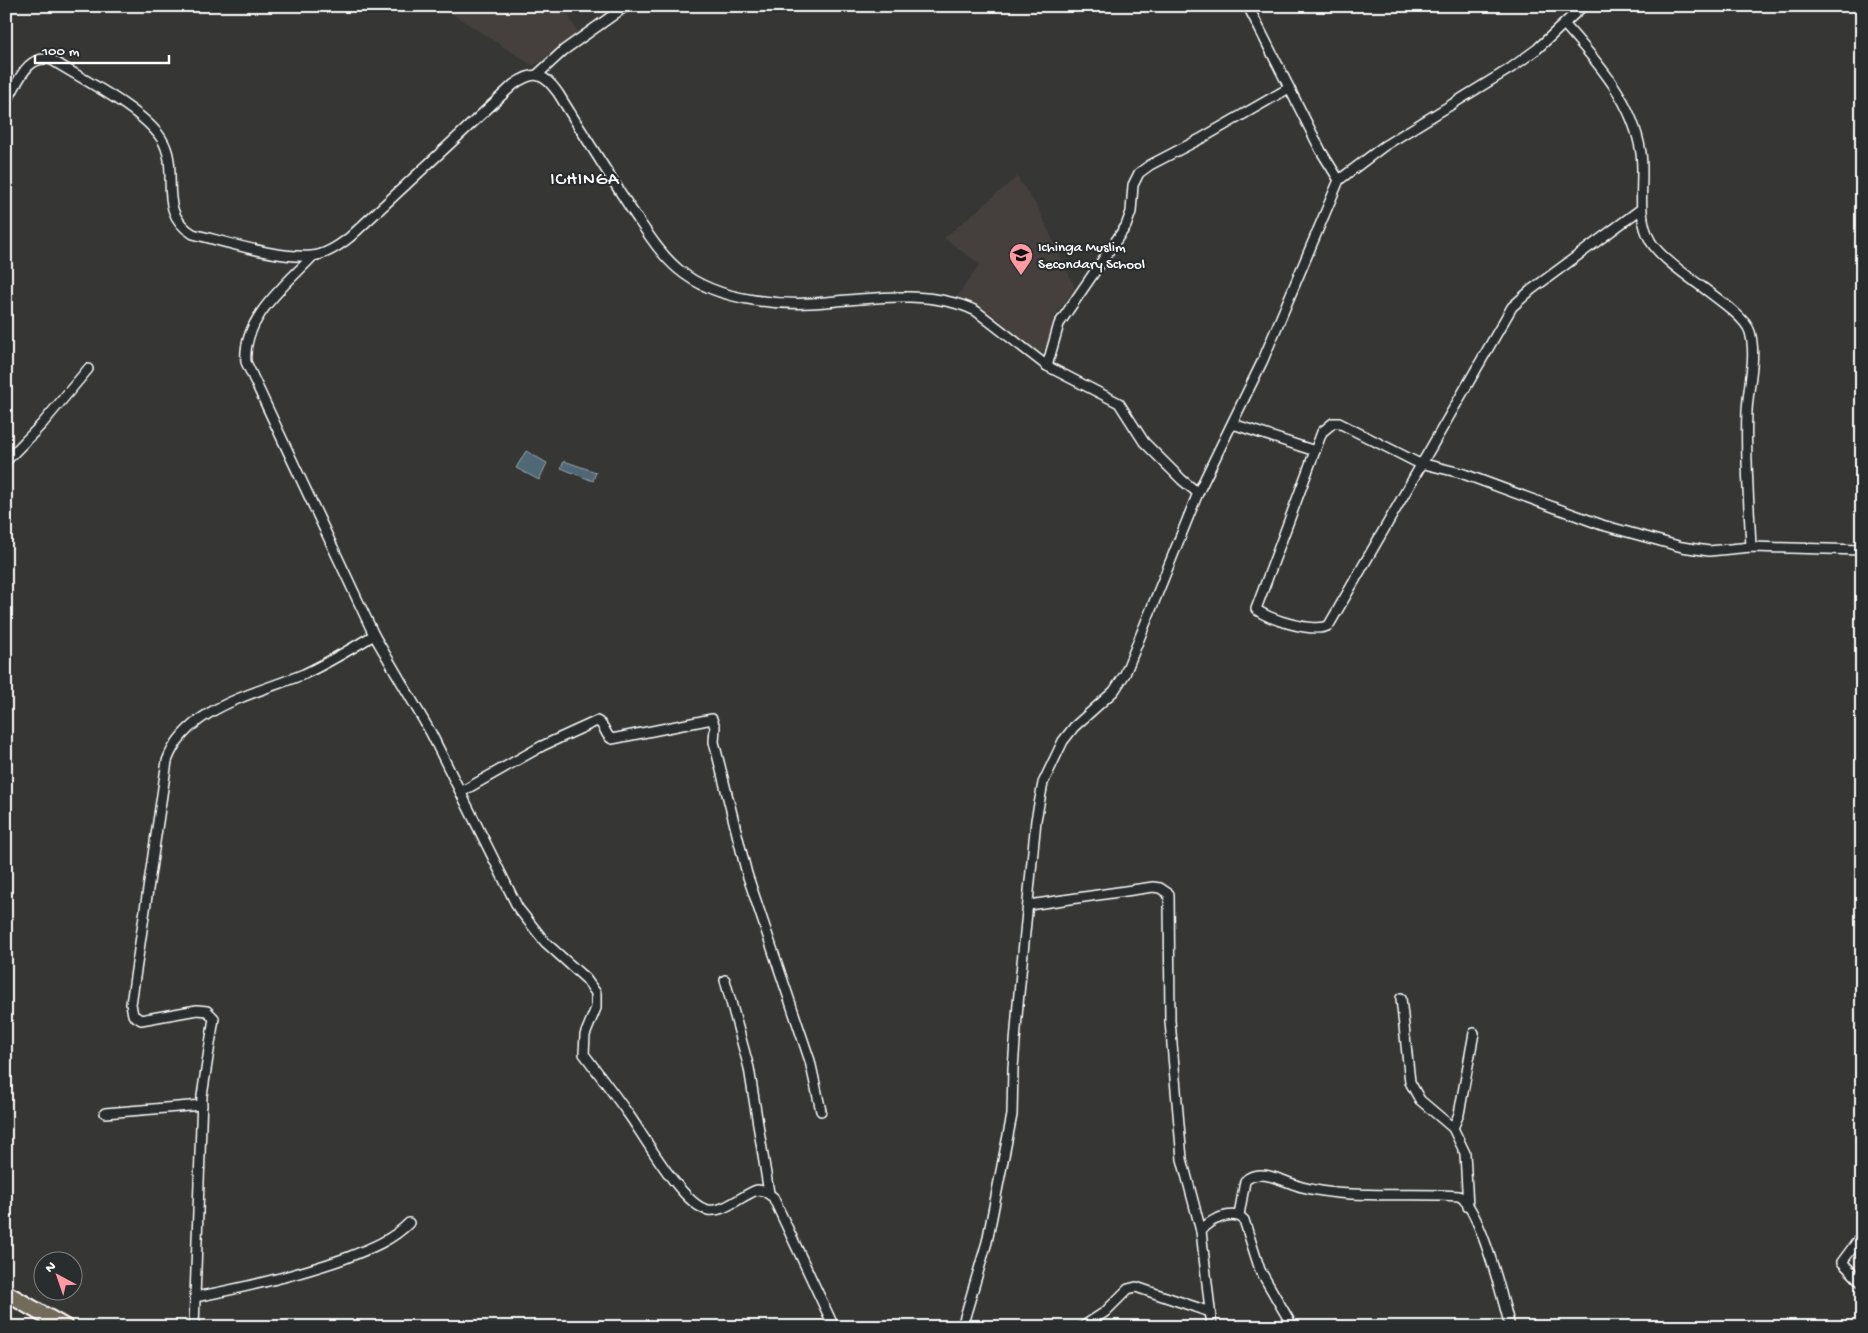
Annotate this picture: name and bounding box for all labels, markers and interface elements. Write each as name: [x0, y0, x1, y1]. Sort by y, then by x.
scale bar: [35, 32, 169, 64]
text: 100 m: [41, 43, 80, 61]
district label: ICHINGA: [550, 170, 620, 191]
place label: Ichinga Muslim Secondary School: [1038, 239, 1145, 274]
school or university icon: Ichinga Muslim Secondary School: [1008, 242, 1034, 276]
north arrow: [32, 1250, 82, 1300]
text: N: [42, 1259, 60, 1277]

